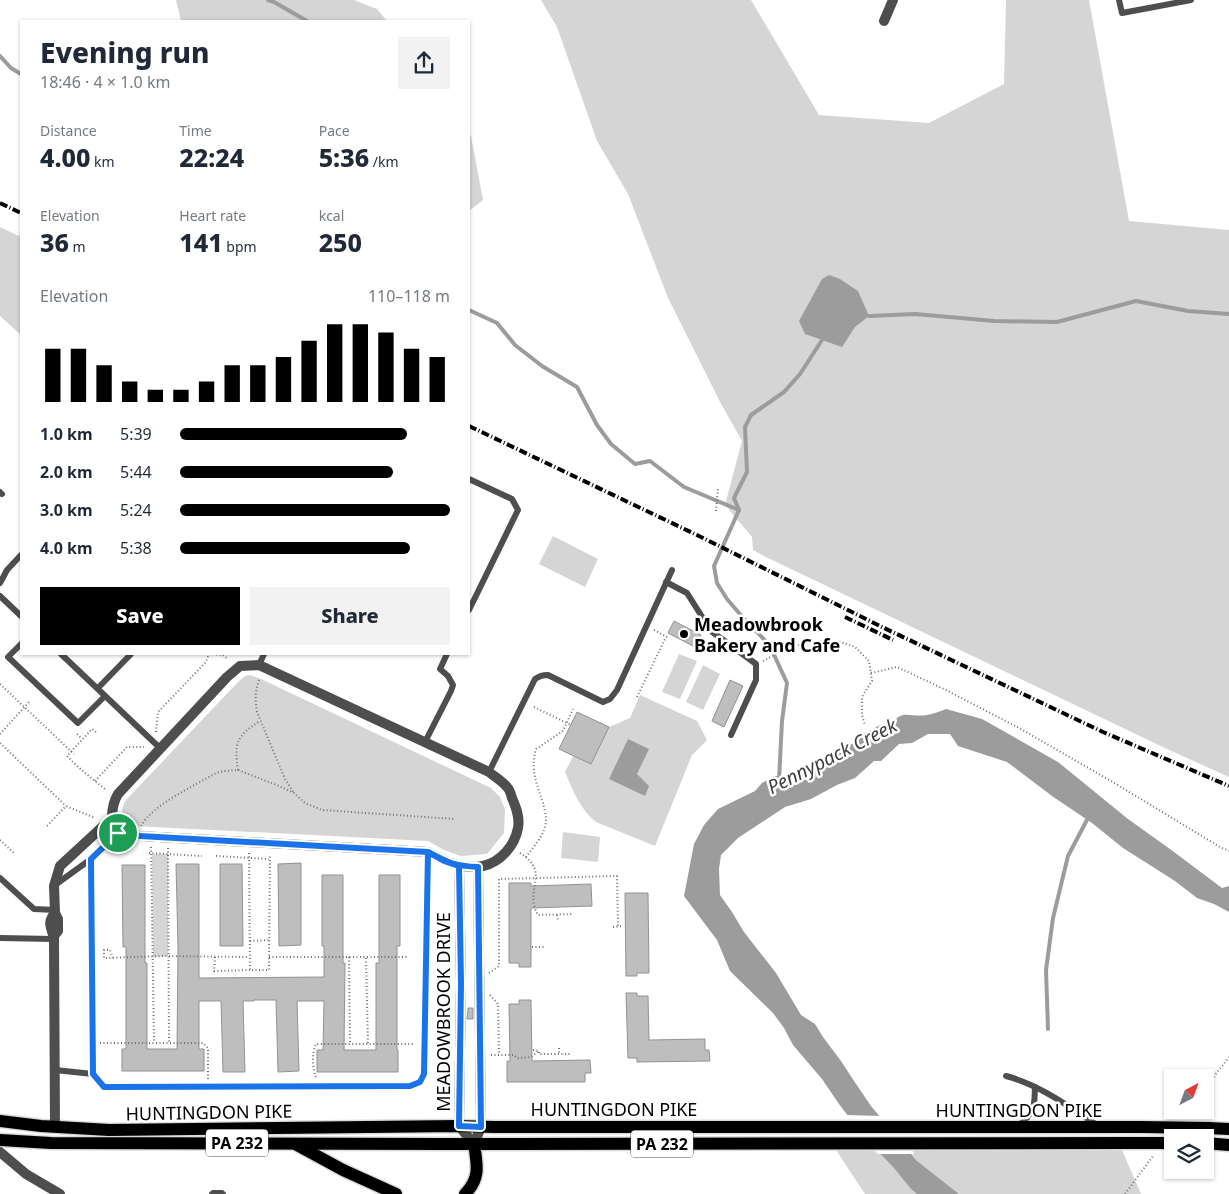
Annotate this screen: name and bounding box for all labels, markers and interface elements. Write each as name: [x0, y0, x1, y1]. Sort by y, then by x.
text: Evening run: [40, 33, 209, 71]
button: share: [398, 37, 450, 89]
text: 18:46 · 4 × 1.0 km: [40, 71, 170, 93]
text: Distance: [40, 121, 97, 140]
text: Time: [179, 121, 212, 140]
text: Pace: [319, 121, 350, 140]
text: 4.00: [40, 140, 90, 174]
text: 22:24: [179, 140, 244, 174]
text: 5:36: [319, 140, 369, 174]
text: km: [90, 152, 115, 171]
text: /km: [369, 152, 399, 171]
text: Elevation: [40, 206, 100, 225]
text: Heart rate: [179, 206, 246, 225]
text: kcal: [319, 206, 344, 225]
text: 36: [40, 225, 69, 259]
text: 141: [179, 225, 223, 259]
text: 250: [319, 225, 362, 259]
text: m: [69, 237, 86, 256]
text: bpm: [223, 237, 257, 256]
text: Elevation: [40, 285, 108, 307]
text: 110–118 m: [368, 285, 450, 307]
text: 1.0 km: [40, 423, 92, 445]
text: 5:39: [120, 423, 152, 445]
text: 2.0 km: [40, 461, 92, 483]
text: 5:44: [120, 461, 152, 483]
text: 3.0 km: [40, 499, 92, 521]
text: 5:24: [120, 499, 152, 521]
text: 4.0 km: [40, 537, 92, 559]
text: 5:38: [120, 537, 152, 559]
button: Save: [40, 587, 240, 645]
button: Share: [250, 587, 450, 645]
place label: Meadowbrook Bakery and Cafe: [694, 612, 840, 657]
marker: Meadowbrook Bakery and Cafe: [678, 628, 690, 640]
water label: Pennypack Creek: [763, 712, 902, 800]
pin: [97, 812, 139, 854]
icon: arrive: [104, 819, 132, 847]
street label: MEADOWBROOK DRIVE: [431, 912, 455, 1112]
north arrow: [1164, 1069, 1214, 1119]
map controls: [1164, 1069, 1214, 1179]
street label: HUNTINGDON PIKE: [531, 1097, 697, 1121]
street label: HUNTINGDON PIKE: [936, 1098, 1102, 1122]
street label: HUNTINGDON PIKE: [125, 1099, 293, 1125]
button: layers: [1164, 1129, 1214, 1179]
road number: PA 232: [206, 1130, 268, 1156]
road number: PA 232: [631, 1130, 693, 1158]

